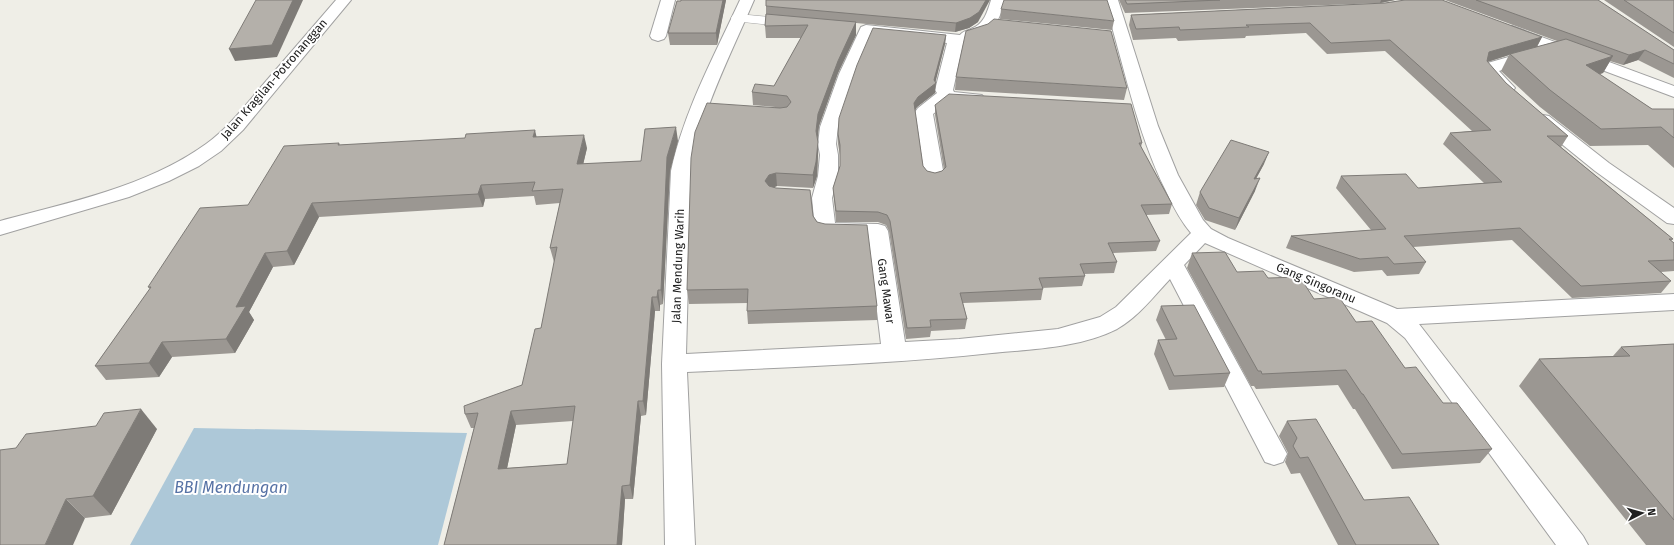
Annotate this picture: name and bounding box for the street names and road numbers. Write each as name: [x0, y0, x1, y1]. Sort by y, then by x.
street label: Jalan Kragilan-Potronanggan: [218, 16, 330, 142]
street label: Jalan Mendung Warih: [669, 208, 687, 324]
street label: Gang Mawar: [874, 257, 898, 325]
street label: Gang Singoranu: [1274, 260, 1358, 306]

